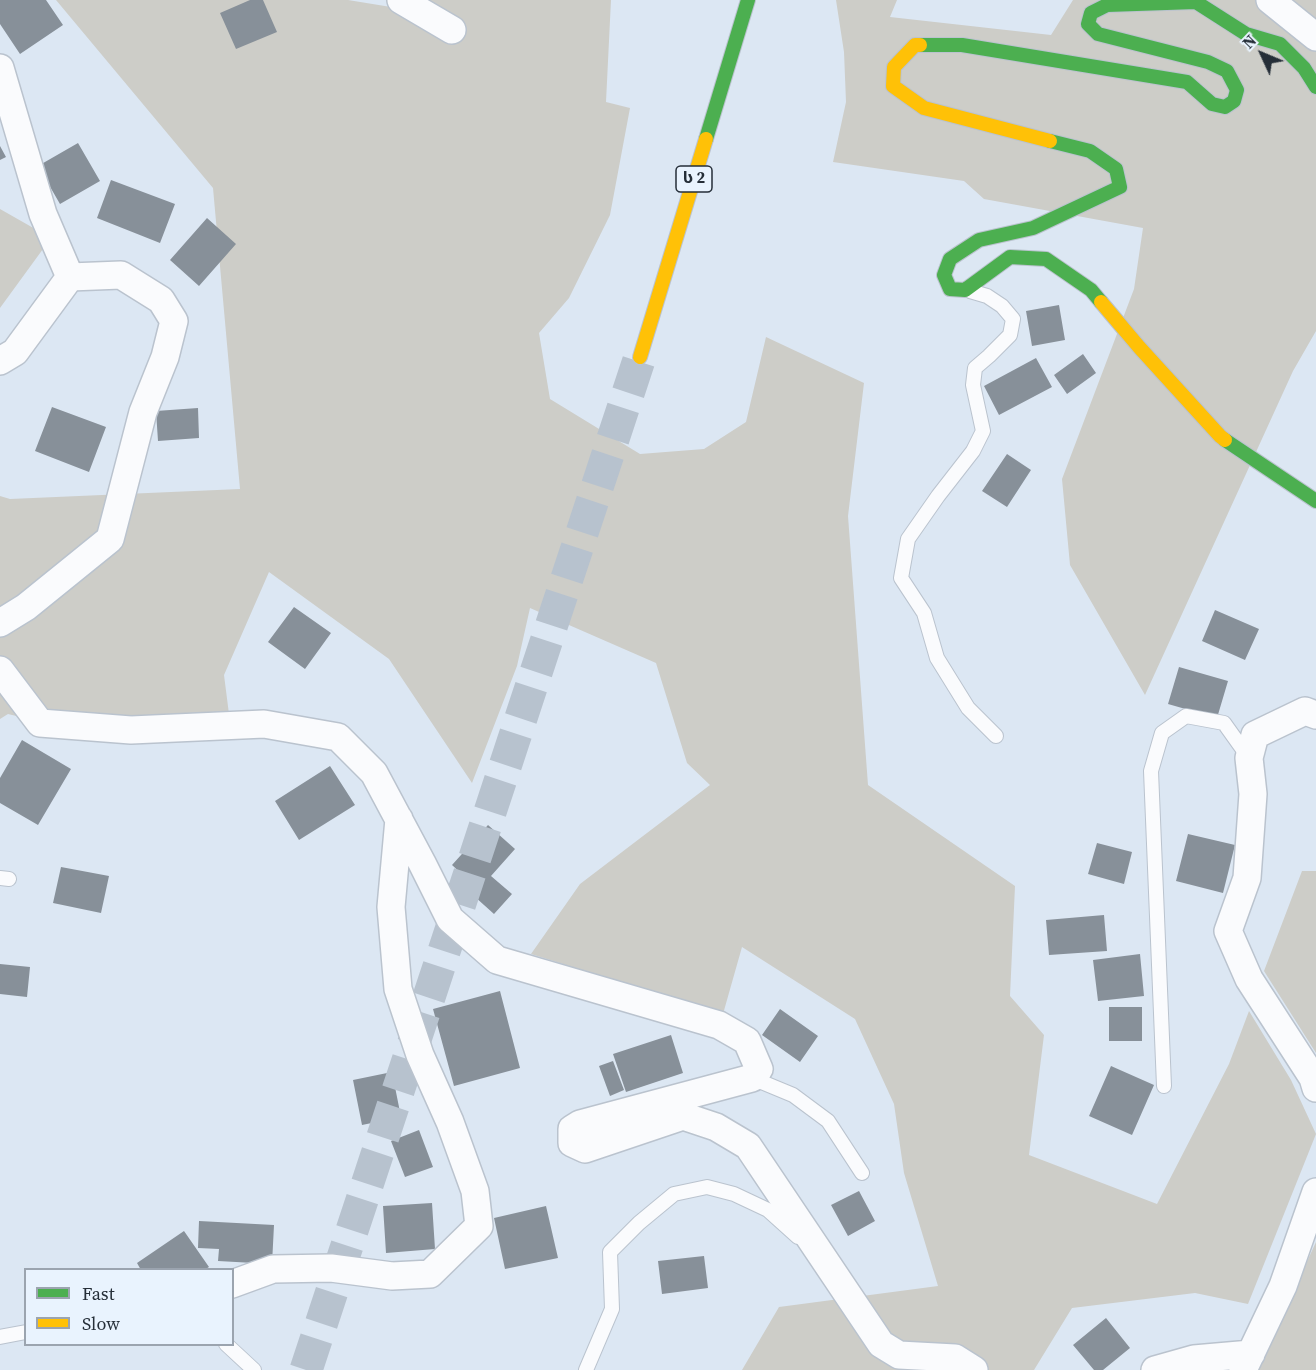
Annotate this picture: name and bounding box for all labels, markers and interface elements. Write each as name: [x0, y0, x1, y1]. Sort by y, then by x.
north arrow: [1232, 24, 1292, 84]
text: N: [1237, 30, 1261, 53]
road number: ს 2: [676, 166, 712, 192]
legend: [24, 1268, 234, 1346]
text: Fast: [82, 1281, 115, 1306]
text: Slow: [82, 1311, 120, 1336]

